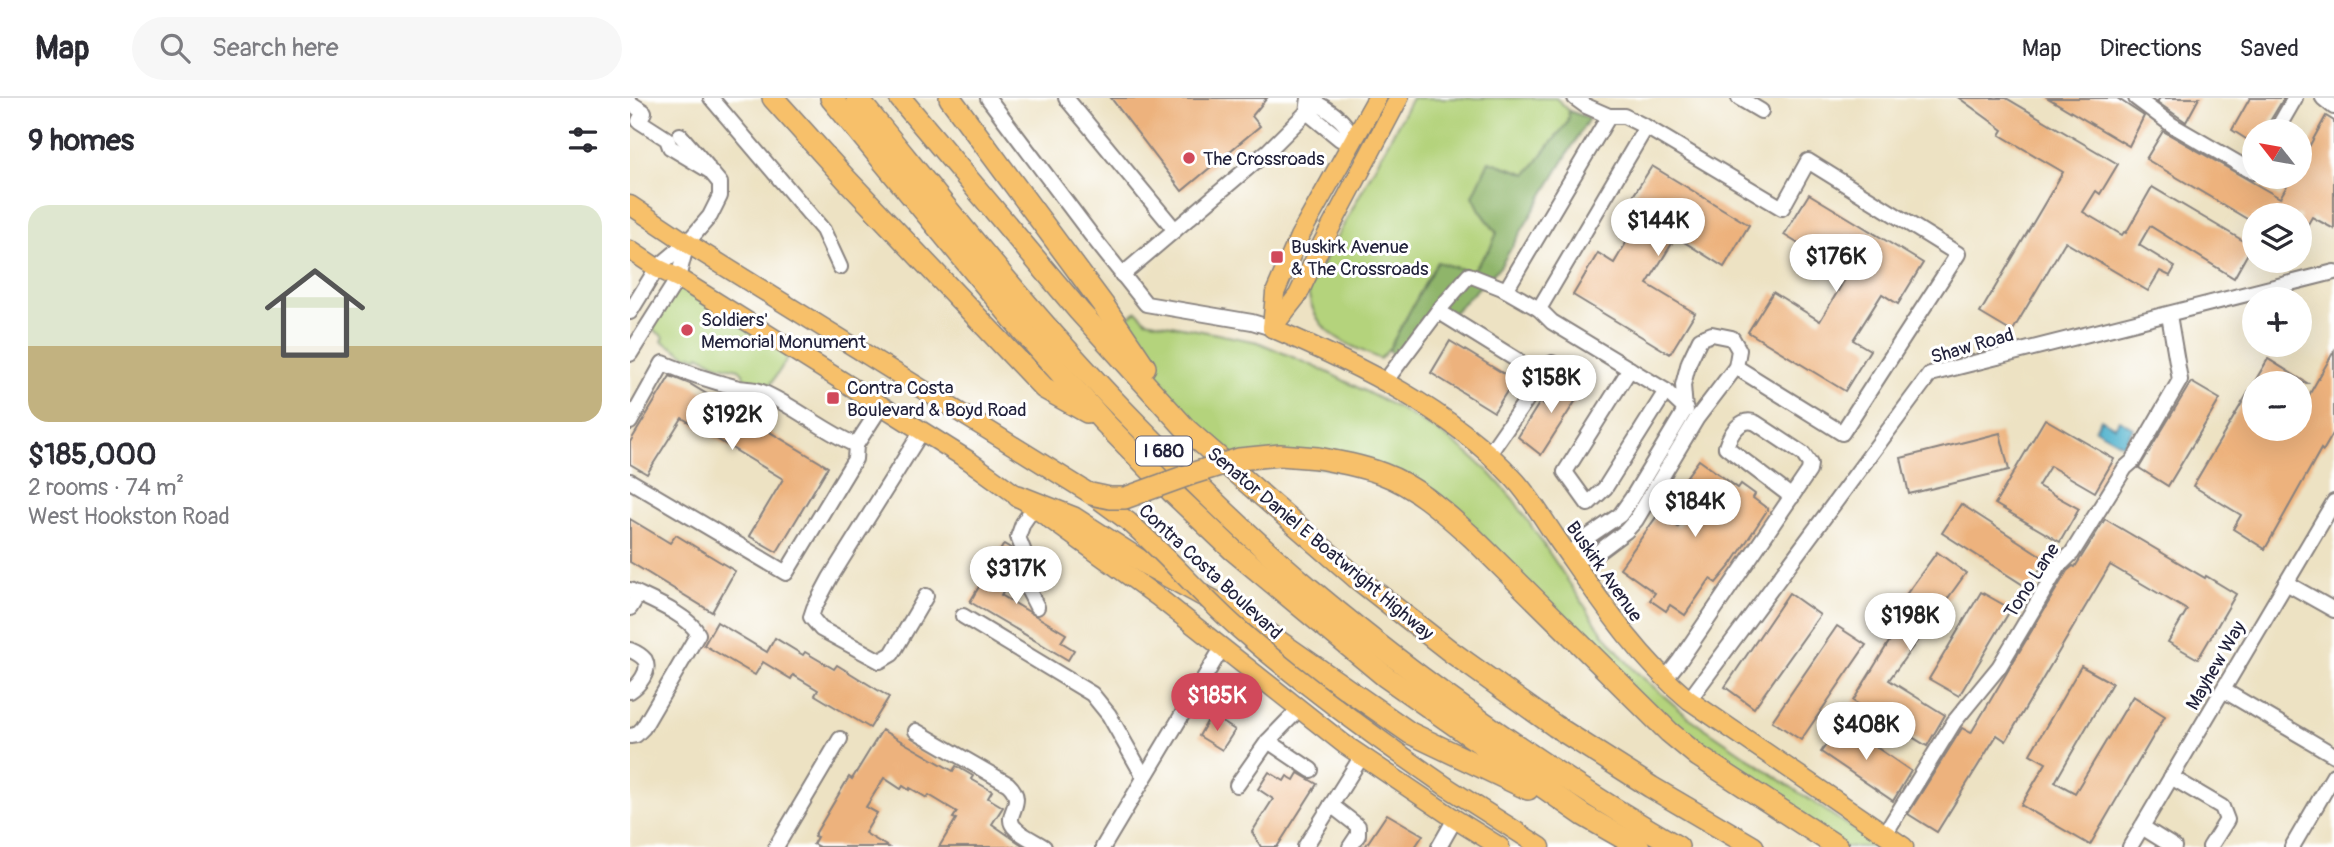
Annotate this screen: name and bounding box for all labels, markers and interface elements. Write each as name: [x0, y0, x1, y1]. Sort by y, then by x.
search box: [132, 17, 622, 80]
text: Map: [35, 28, 90, 69]
icon: search: [156, 29, 194, 67]
text: Search here: [212, 32, 339, 64]
text: Map: [2022, 34, 2062, 63]
text: Directions: [2100, 34, 2201, 63]
text: Saved: [2239, 34, 2299, 63]
north arrow: [2242, 119, 2312, 189]
map controls: [2242, 119, 2312, 441]
icon: filters: [564, 121, 602, 159]
text: 9 homes: [28, 122, 134, 159]
place label: The Crossroads: [1203, 147, 1325, 171]
marker: The Crossroads: [1181, 150, 1197, 166]
pin: $144K: [1609, 198, 1707, 258]
button: layers: [2242, 203, 2312, 273]
text: $144K: [1627, 206, 1689, 235]
pin: $176K: [1787, 234, 1885, 294]
place label: Buskirk Avenue & The Crossroads: [1291, 235, 1429, 281]
text: $176K: [1806, 242, 1866, 271]
marker: Buskirk Avenue & The Crossroads: [1269, 249, 1285, 265]
icon: home: [252, 250, 378, 376]
button: +: [2242, 287, 2312, 357]
place label: Soldiers' Memorial Monument: [701, 308, 866, 354]
marker: Soldiers' Memorial Monument: [679, 322, 695, 338]
street label: Shaw Road: [1928, 323, 2016, 369]
pin: $158K: [1502, 356, 1600, 415]
text: $158K: [1521, 363, 1581, 392]
button: −: [2242, 371, 2312, 441]
place label: Contra Costa Boulevard & Boyd Road: [847, 376, 1027, 422]
marker: Contra Costa Boulevard & Boyd Road: [825, 390, 841, 406]
pin: $192K: [683, 392, 781, 452]
text: $192K: [702, 400, 762, 429]
text: $185,000: [28, 436, 156, 473]
road number: I 680: [1136, 436, 1192, 466]
street label: Senator Daniel E Boatwright Highway: [1202, 442, 1439, 646]
text: 2 rooms · 74 m²: [28, 473, 184, 502]
pin: $184K: [1646, 480, 1744, 539]
text: $184K: [1665, 487, 1725, 516]
street label: Contra Costa Boulevard: [1133, 499, 1287, 645]
text: West Hookston Road: [28, 502, 230, 531]
street label: Buskirk Avenue: [1561, 517, 1648, 627]
street label: Tono Lane: [1999, 538, 2065, 622]
pin: $317K: [967, 546, 1065, 606]
text: $317K: [986, 554, 1046, 583]
pin: $198K: [1861, 594, 1959, 653]
text: $198K: [1881, 601, 1939, 630]
street label: Mayhew Way: [2181, 617, 2251, 714]
pin: $185K: [1168, 674, 1266, 733]
text: $185K: [1187, 681, 1247, 710]
pin: $408K: [1817, 702, 1915, 762]
text: $408K: [1833, 710, 1899, 739]

